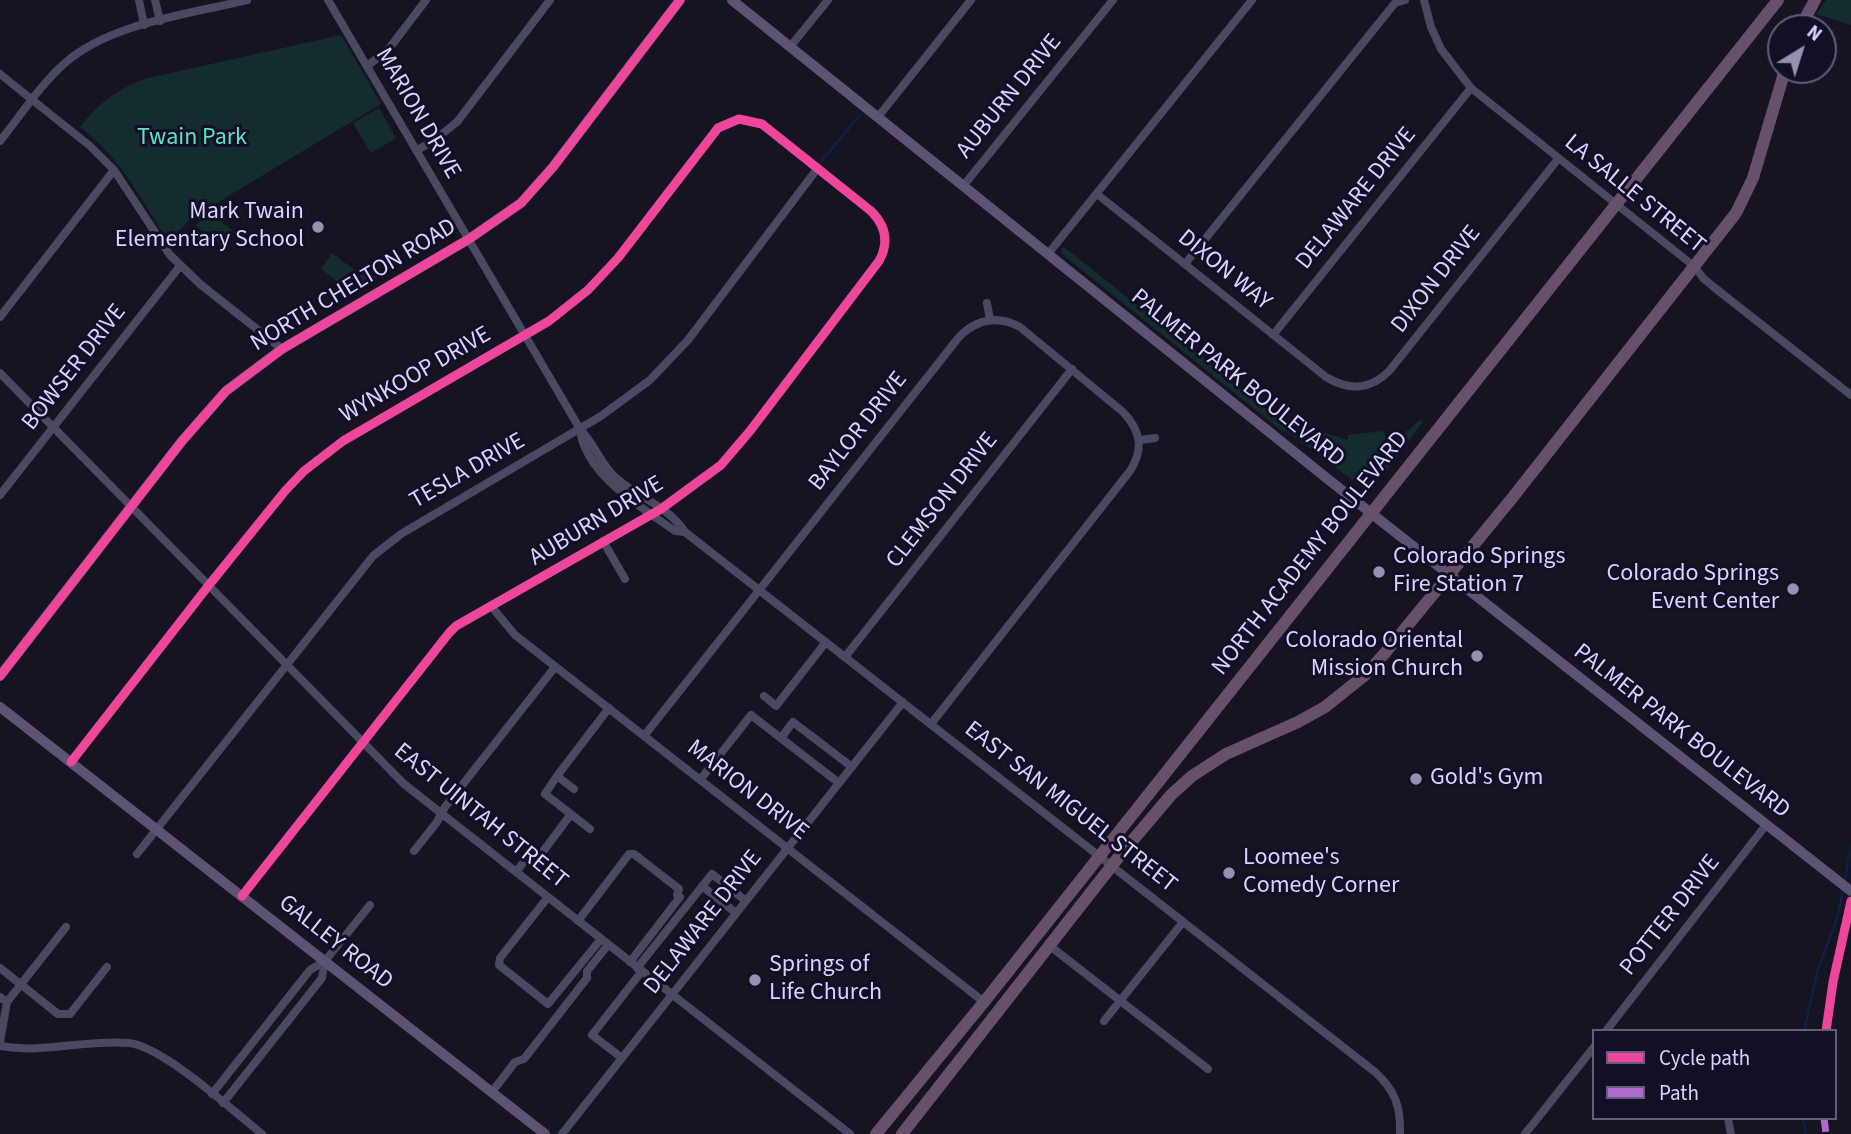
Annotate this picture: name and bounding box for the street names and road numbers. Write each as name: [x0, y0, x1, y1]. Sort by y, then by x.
street label: AUBURN DRIVE: [951, 29, 1069, 165]
street label: MARION DRIVE: [368, 43, 466, 185]
street label: DELAWARE DRIVE: [1291, 122, 1423, 276]
street label: LA SALLE STREET: [1558, 129, 1710, 261]
street label: NORTH CHELTON ROAD: [246, 213, 462, 359]
street label: DIXON DRIVE: [1386, 220, 1488, 340]
street label: DIXON WAY: [1171, 224, 1277, 318]
street label: PALMER PARK BOULEVARD: [1124, 284, 1350, 474]
street label: BOWSER DRIVE: [17, 299, 133, 437]
street label: WYNKOOP DRIVE: [336, 321, 496, 431]
street label: BAYLOR DRIVE: [804, 367, 914, 497]
street label: NORTH ACADEMY BOULEVARD: [1207, 426, 1415, 682]
street label: CLEMSON DRIVE: [881, 427, 1005, 575]
street label: TESLA DRIVE: [406, 428, 530, 516]
street label: AUBURN DRIVE: [525, 471, 669, 573]
street label: PALMER PARK BOULEVARD: [1567, 638, 1795, 826]
street label: EAST SAN MIGUEL STREET: [958, 716, 1182, 900]
street label: MARION DRIVE: [680, 735, 814, 847]
street label: EAST UINTAH STREET: [387, 738, 573, 896]
street label: DELAWARE DRIVE: [639, 845, 769, 1001]
street label: POTTER DRIVE: [1615, 850, 1727, 982]
street label: GALLEY ROAD: [272, 889, 398, 997]

